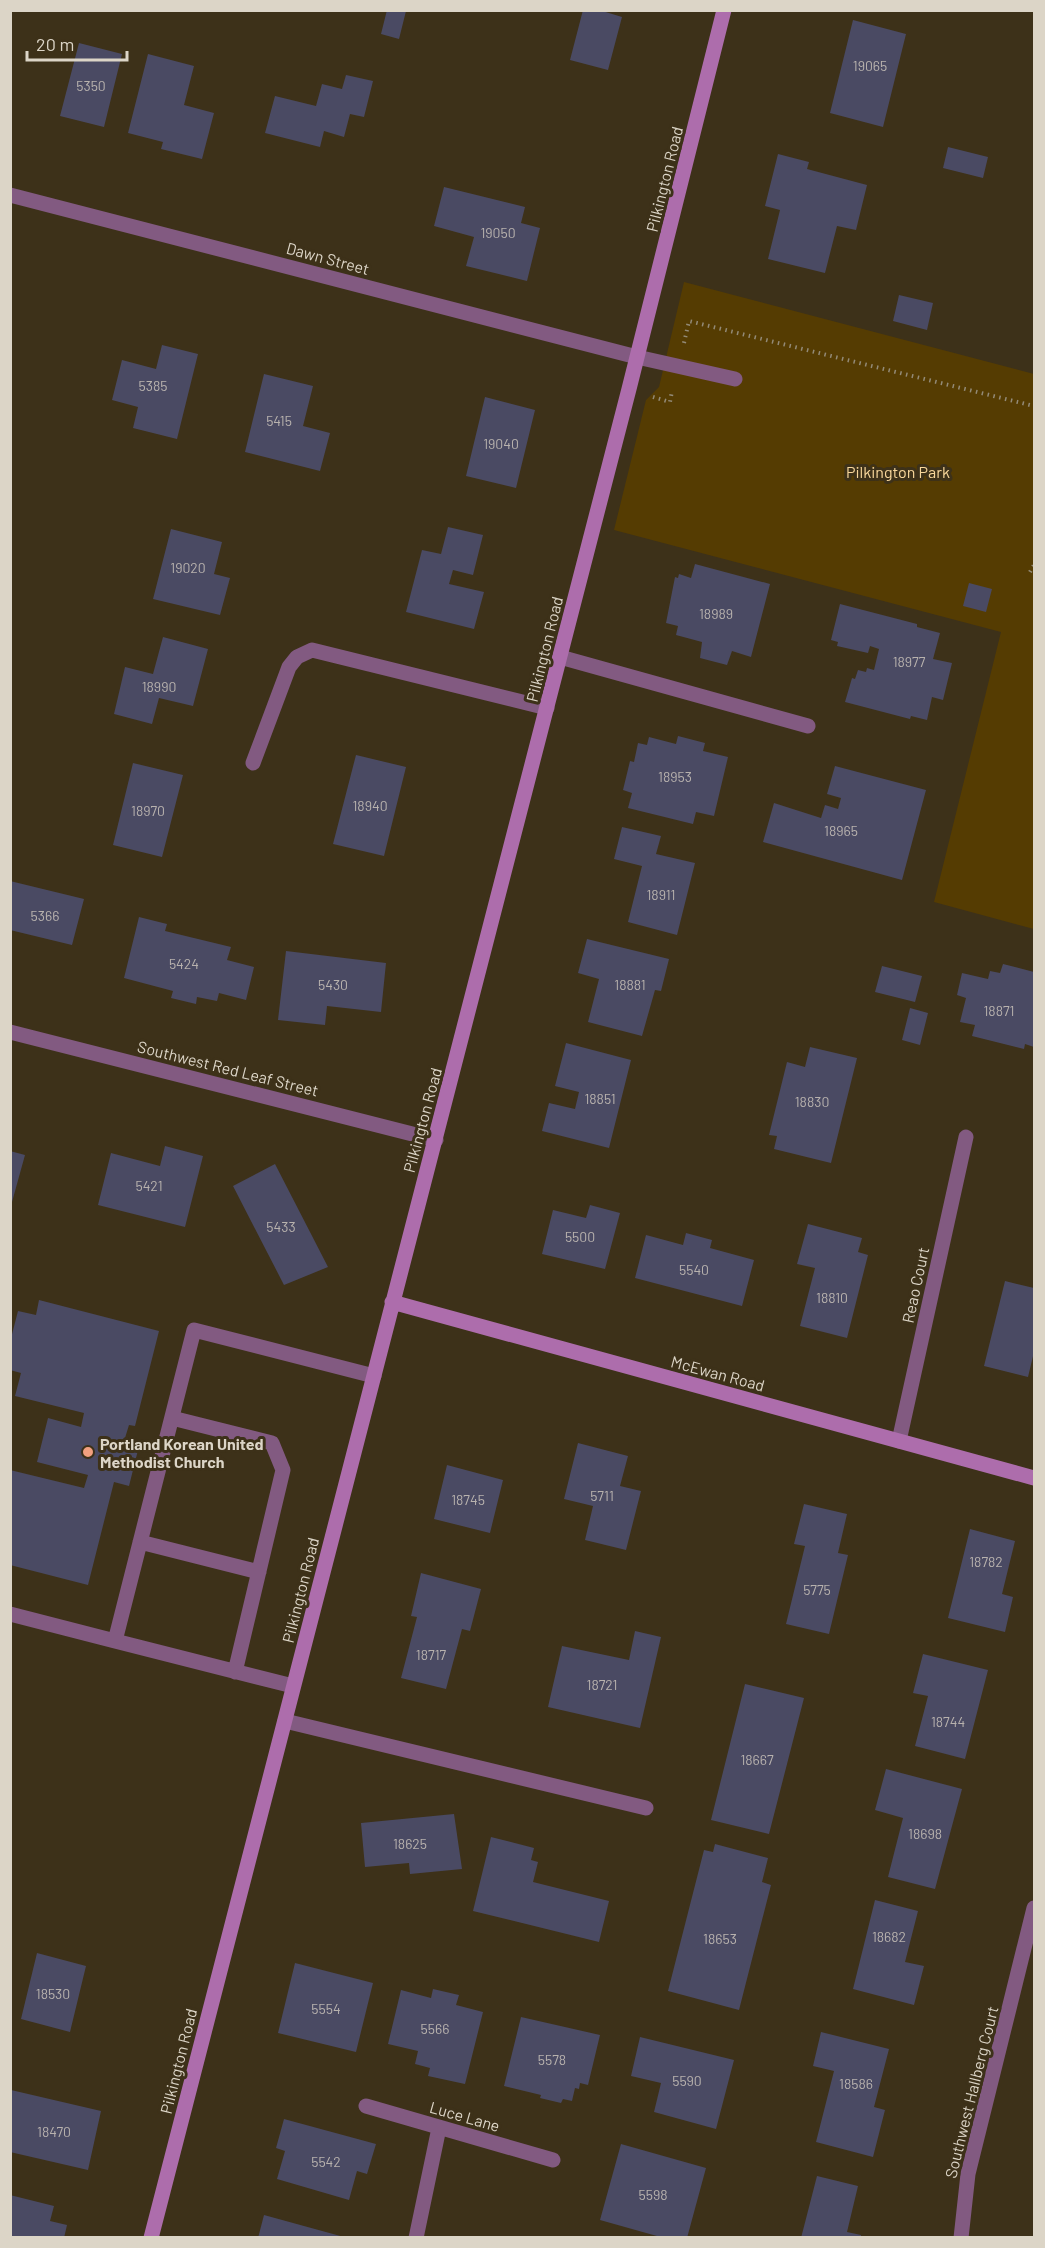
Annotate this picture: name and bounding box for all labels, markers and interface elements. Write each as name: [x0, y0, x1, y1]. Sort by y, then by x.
scale bar: [27, 24, 128, 62]
text: 20 m: [36, 33, 74, 55]
house number: 19065: [853, 57, 887, 74]
house number: 5350: [76, 77, 106, 94]
street label: Pilkington Road: [642, 124, 686, 234]
house number: 19050: [480, 224, 516, 241]
street label: Dawn Street: [285, 238, 371, 278]
house number: 5385: [139, 377, 167, 394]
house number: 5415: [266, 412, 292, 429]
house number: 19040: [483, 435, 519, 452]
park label: Pilkington Park: [846, 462, 950, 481]
house number: 19020: [170, 559, 206, 576]
street label: Pilkington Road: [522, 594, 566, 704]
house number: 18989: [699, 605, 733, 622]
house number: 18977: [893, 653, 926, 670]
house number: 18990: [142, 678, 176, 695]
house number: 18953: [658, 768, 692, 785]
house number: 18940: [352, 797, 388, 814]
house number: 18970: [131, 802, 165, 819]
house number: 18965: [824, 822, 858, 839]
house number: 18911: [646, 886, 676, 903]
house number: 5366: [31, 907, 59, 924]
house number: 5424: [169, 955, 199, 972]
house number: 5430: [318, 976, 348, 993]
house number: 18881: [614, 976, 646, 993]
house number: 18871: [983, 1002, 1015, 1019]
street label: Southwest Red Leaf Street: [136, 1036, 320, 1100]
street label: Pilkington Road: [399, 1065, 445, 1175]
house number: 18851: [584, 1090, 616, 1107]
house number: 18830: [795, 1093, 829, 1110]
house number: 5421: [135, 1177, 163, 1194]
house number: 5433: [266, 1218, 296, 1235]
house number: 5500: [565, 1228, 595, 1245]
street label: Reao Court: [898, 1245, 932, 1325]
house number: 5540: [679, 1261, 709, 1278]
house number: 18810: [816, 1289, 848, 1306]
street label: McEwan Road: [669, 1351, 767, 1395]
place label: Portland Korean United Methodist Church: [100, 1434, 264, 1471]
marker: Portland Korean United Methodist Church: [81, 1445, 95, 1459]
house number: 5711: [590, 1487, 614, 1504]
house number: 18745: [451, 1491, 485, 1508]
street label: Pilkington Road: [278, 1535, 322, 1645]
house number: 18782: [969, 1553, 1003, 1570]
house number: 5775: [803, 1581, 831, 1598]
house number: 18717: [416, 1646, 447, 1663]
house number: 18721: [586, 1676, 618, 1693]
house number: 18744: [931, 1713, 965, 1730]
house number: 18667: [740, 1751, 774, 1768]
house number: 18698: [908, 1825, 942, 1842]
house number: 18625: [393, 1835, 427, 1852]
house number: 18682: [872, 1928, 906, 1945]
house number: 18653: [703, 1930, 737, 1947]
house number: 18530: [36, 1985, 70, 2002]
house number: 5554: [311, 2000, 341, 2017]
street label: Southwest Hallberg Court: [940, 2004, 1002, 2180]
street label: Pilkington Road: [156, 2006, 200, 2116]
house number: 5566: [421, 2020, 449, 2037]
house number: 5578: [538, 2051, 566, 2068]
house number: 5590: [672, 2072, 702, 2089]
house number: 18586: [839, 2075, 873, 2092]
street label: Luce Lane: [428, 2097, 502, 2135]
house number: 18470: [37, 2123, 71, 2140]
house number: 5542: [311, 2153, 341, 2170]
house number: 5598: [639, 2186, 667, 2203]

